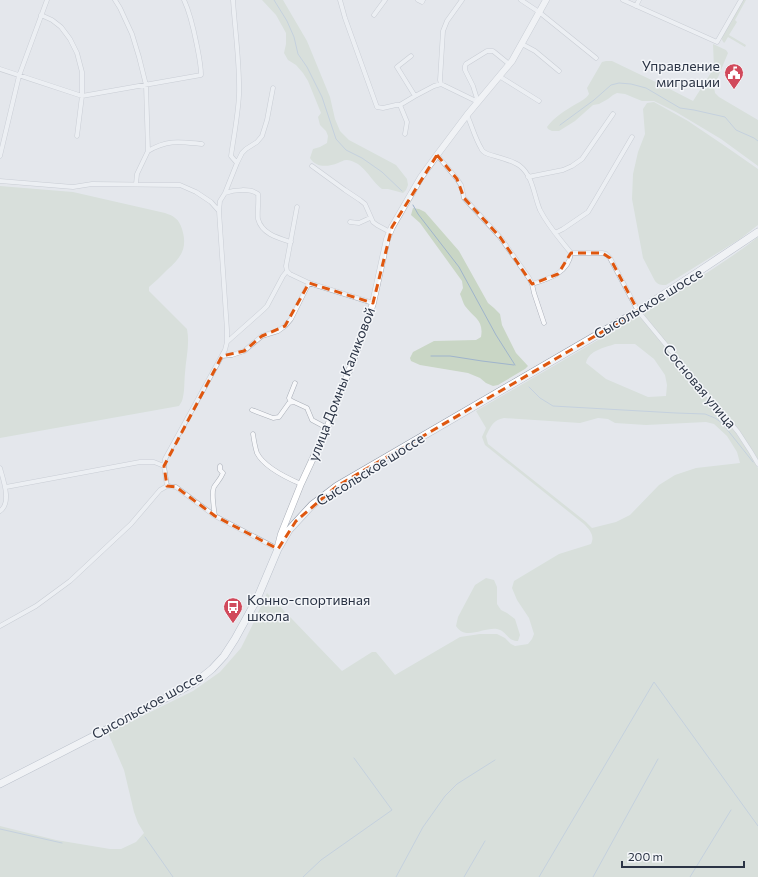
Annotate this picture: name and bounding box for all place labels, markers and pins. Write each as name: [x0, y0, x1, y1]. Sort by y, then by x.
place label: Управление миграции: [642, 57, 720, 90]
public building icon: Управление миграции: [723, 62, 745, 90]
place label: Конно-спортивная школа: [247, 591, 370, 624]
bus stop icon: Конно-спортивная школа: [222, 596, 244, 624]

